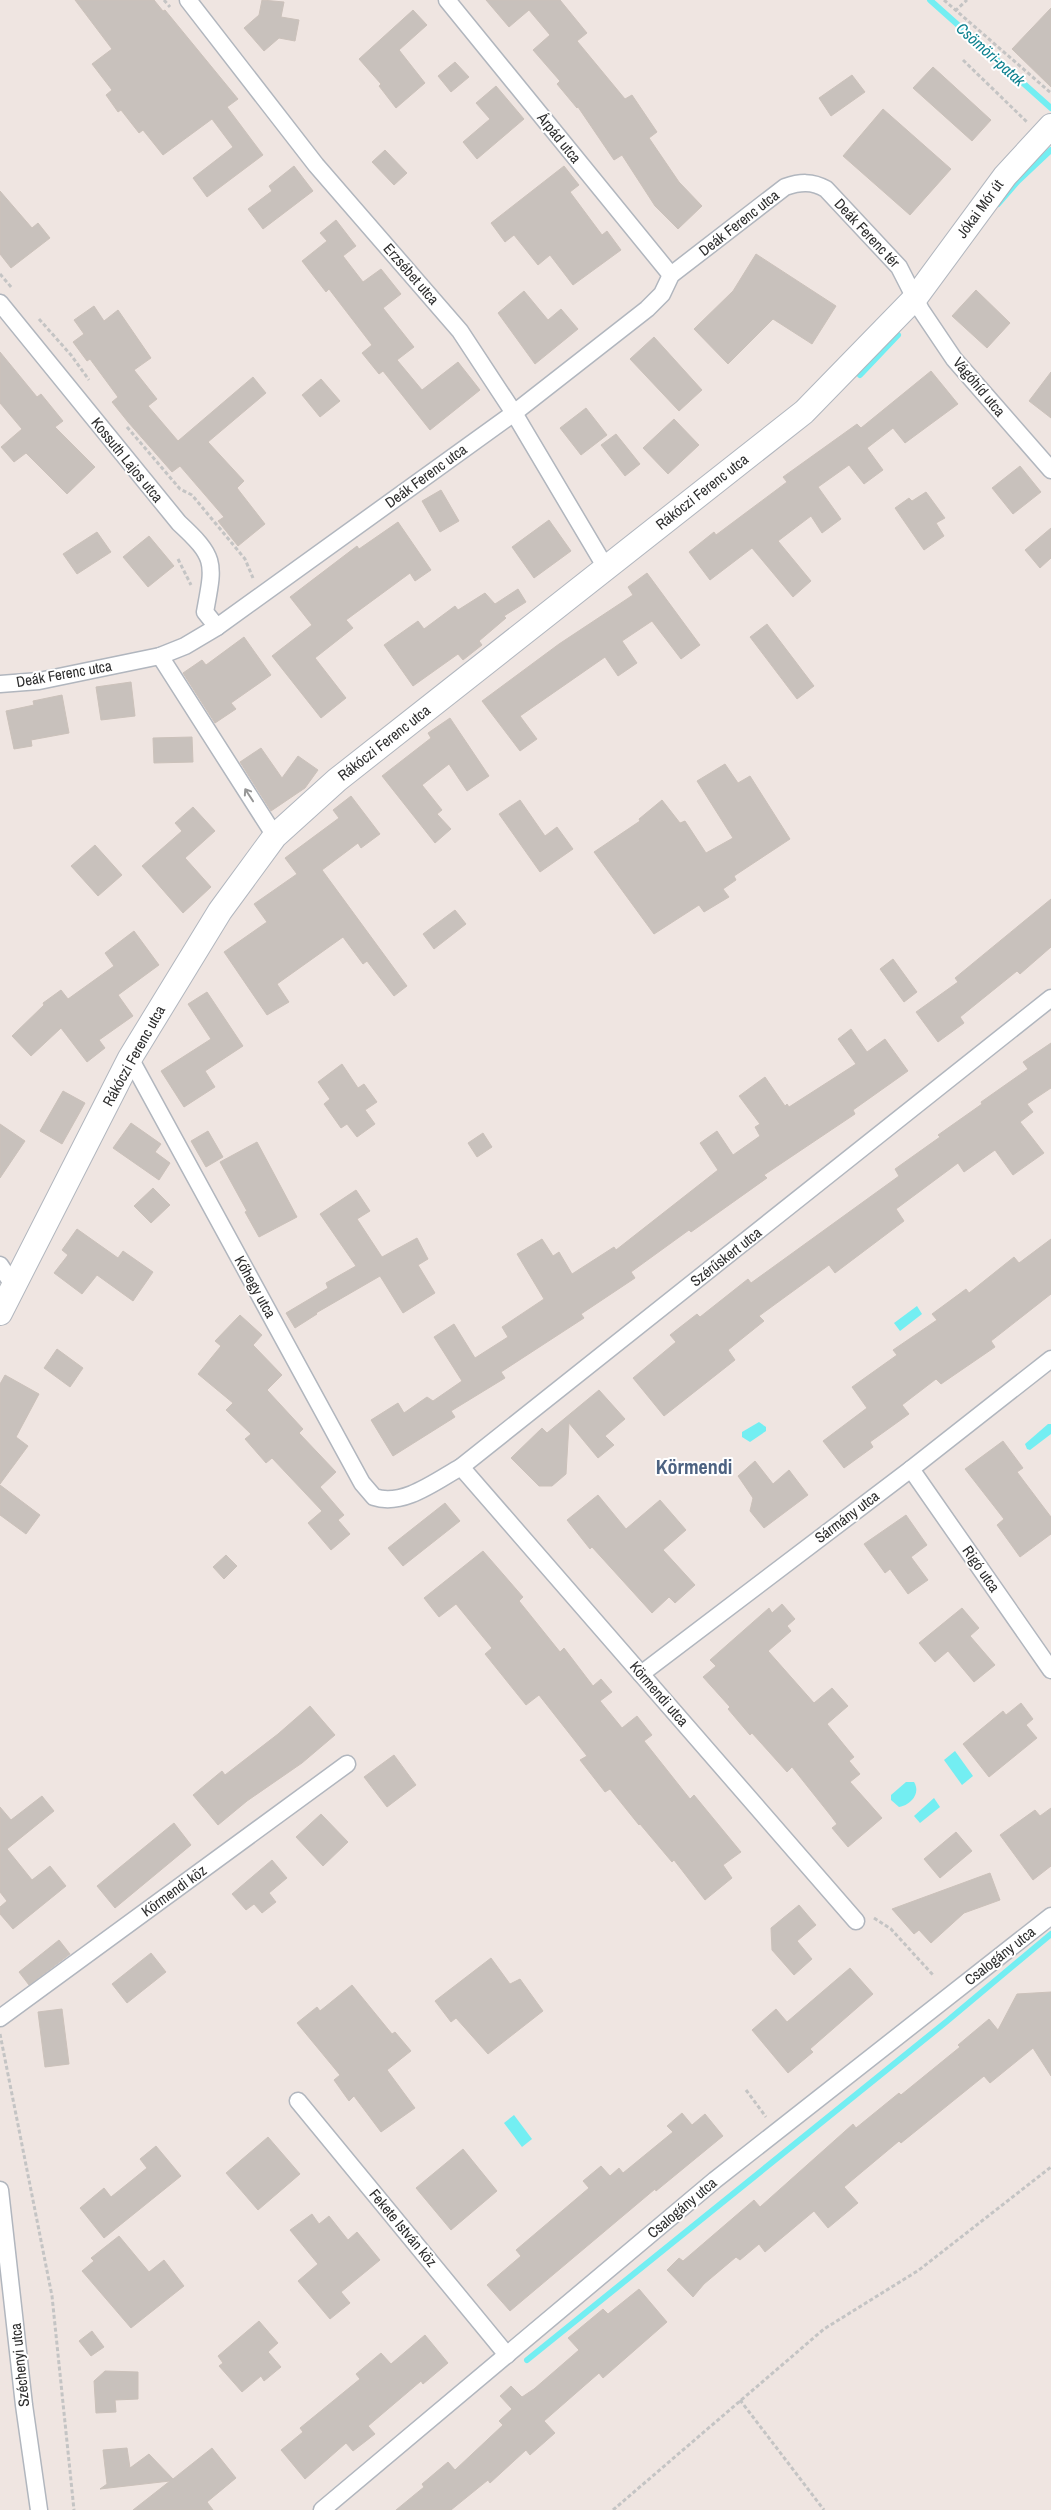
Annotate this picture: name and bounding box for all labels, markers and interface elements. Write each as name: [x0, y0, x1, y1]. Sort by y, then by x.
water label: Csömöri-patak: [952, 17, 1031, 91]
street label: Árpád utca: [532, 107, 586, 168]
street label: Jókai Mór út: [951, 175, 1008, 242]
street label: Deák Ferenc utca: [694, 185, 783, 261]
street label: Deák Ferenc tér: [830, 193, 905, 272]
street label: Erzsébet utca: [379, 238, 444, 309]
street label: Vágóhíd utca: [948, 353, 1011, 421]
street label: Kossuth Lajos utca: [87, 413, 168, 507]
street label: Deák Ferenc utca: [381, 439, 471, 512]
street label: Rákóczi Ferenc utca: [651, 449, 752, 534]
street label: Deák Ferenc utca: [15, 655, 113, 692]
street label: Rákóczi Ferenc utca: [333, 700, 434, 785]
one-way arrow: [244, 789, 254, 803]
street label: Rákóczi Ferenc utca: [97, 1001, 170, 1110]
street label: Szérűskert utca: [686, 1222, 766, 1291]
street label: Kőhegy utca: [230, 1252, 281, 1322]
district label: Körmendi: [656, 1453, 732, 1480]
street label: Sármány utca: [810, 1485, 883, 1548]
street label: Rigó utca: [958, 1541, 1005, 1596]
street label: Körmendi utca: [625, 1657, 694, 1731]
street label: Körmendi köz: [137, 1860, 211, 1921]
street label: Csalogány utca: [960, 1921, 1040, 1990]
street label: Csalogány utca: [642, 2172, 721, 2243]
street label: Fekete István köz: [365, 2184, 442, 2271]
street label: Széchenyi utca: [5, 2322, 34, 2408]

